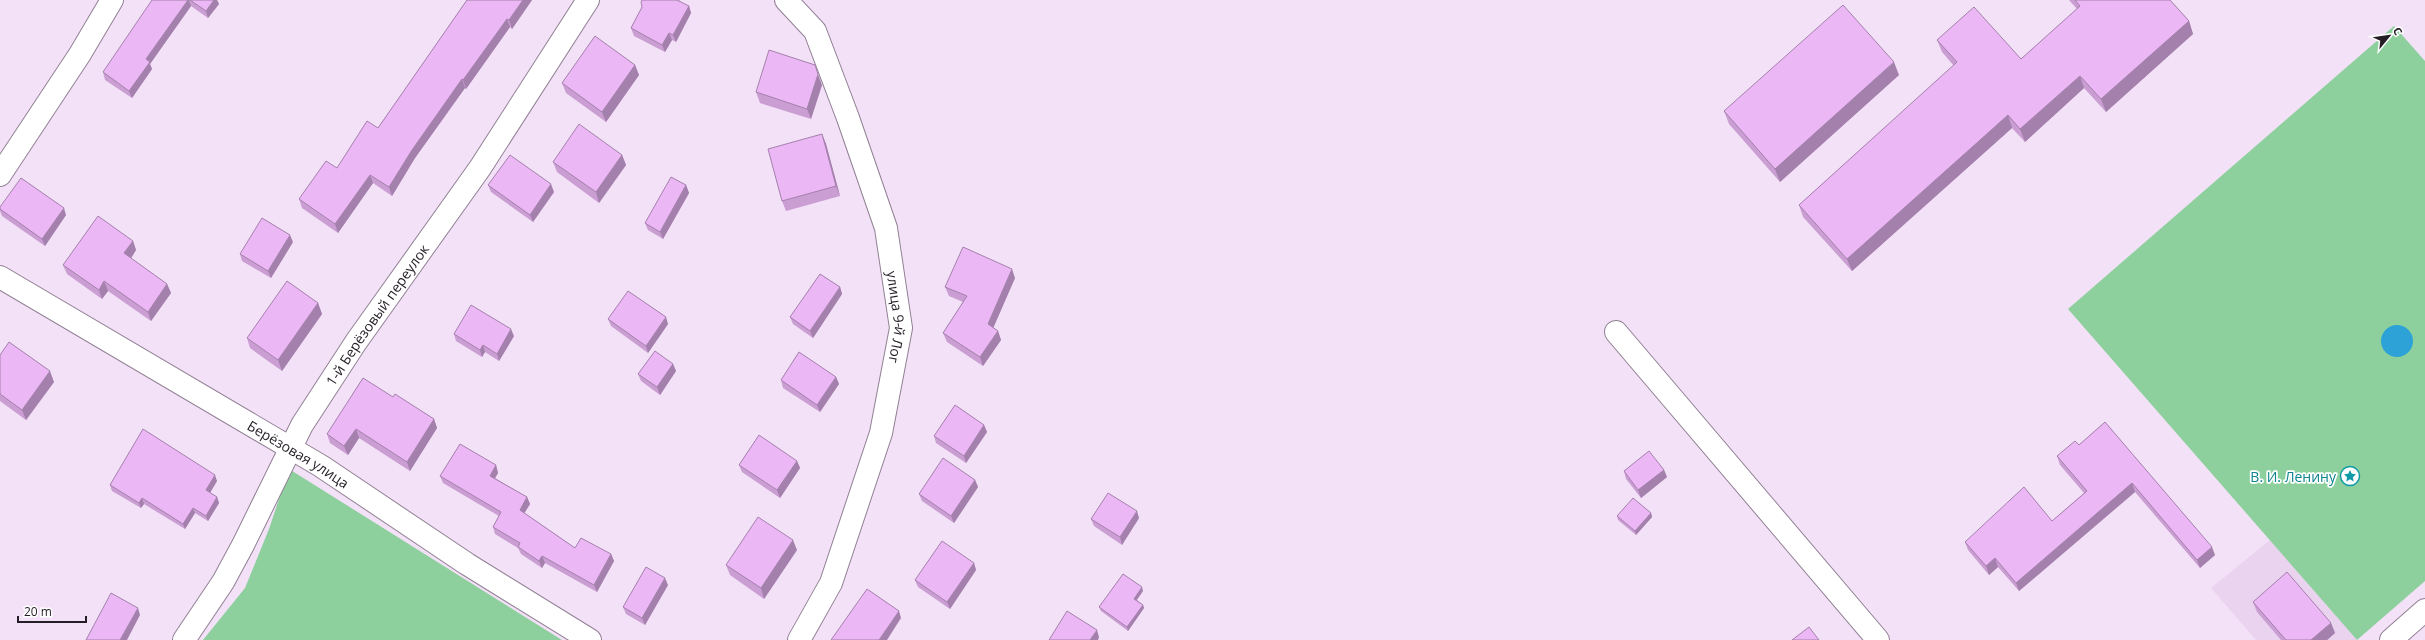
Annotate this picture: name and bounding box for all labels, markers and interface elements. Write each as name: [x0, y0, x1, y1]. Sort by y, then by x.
north arrow: [2369, 16, 2409, 56]
text: С: [2390, 24, 2406, 38]
street label: 1-й Берёзовый переулок: [321, 239, 433, 389]
street label: улица 9-й Лог: [883, 269, 911, 365]
street label: Берёзовая улица: [244, 415, 353, 492]
place icon: В. И. Ленину: [2339, 465, 2361, 487]
place label: В. И. Ленину: [2250, 467, 2337, 486]
scale bar: [18, 598, 86, 624]
text: 20 m: [24, 603, 52, 620]

